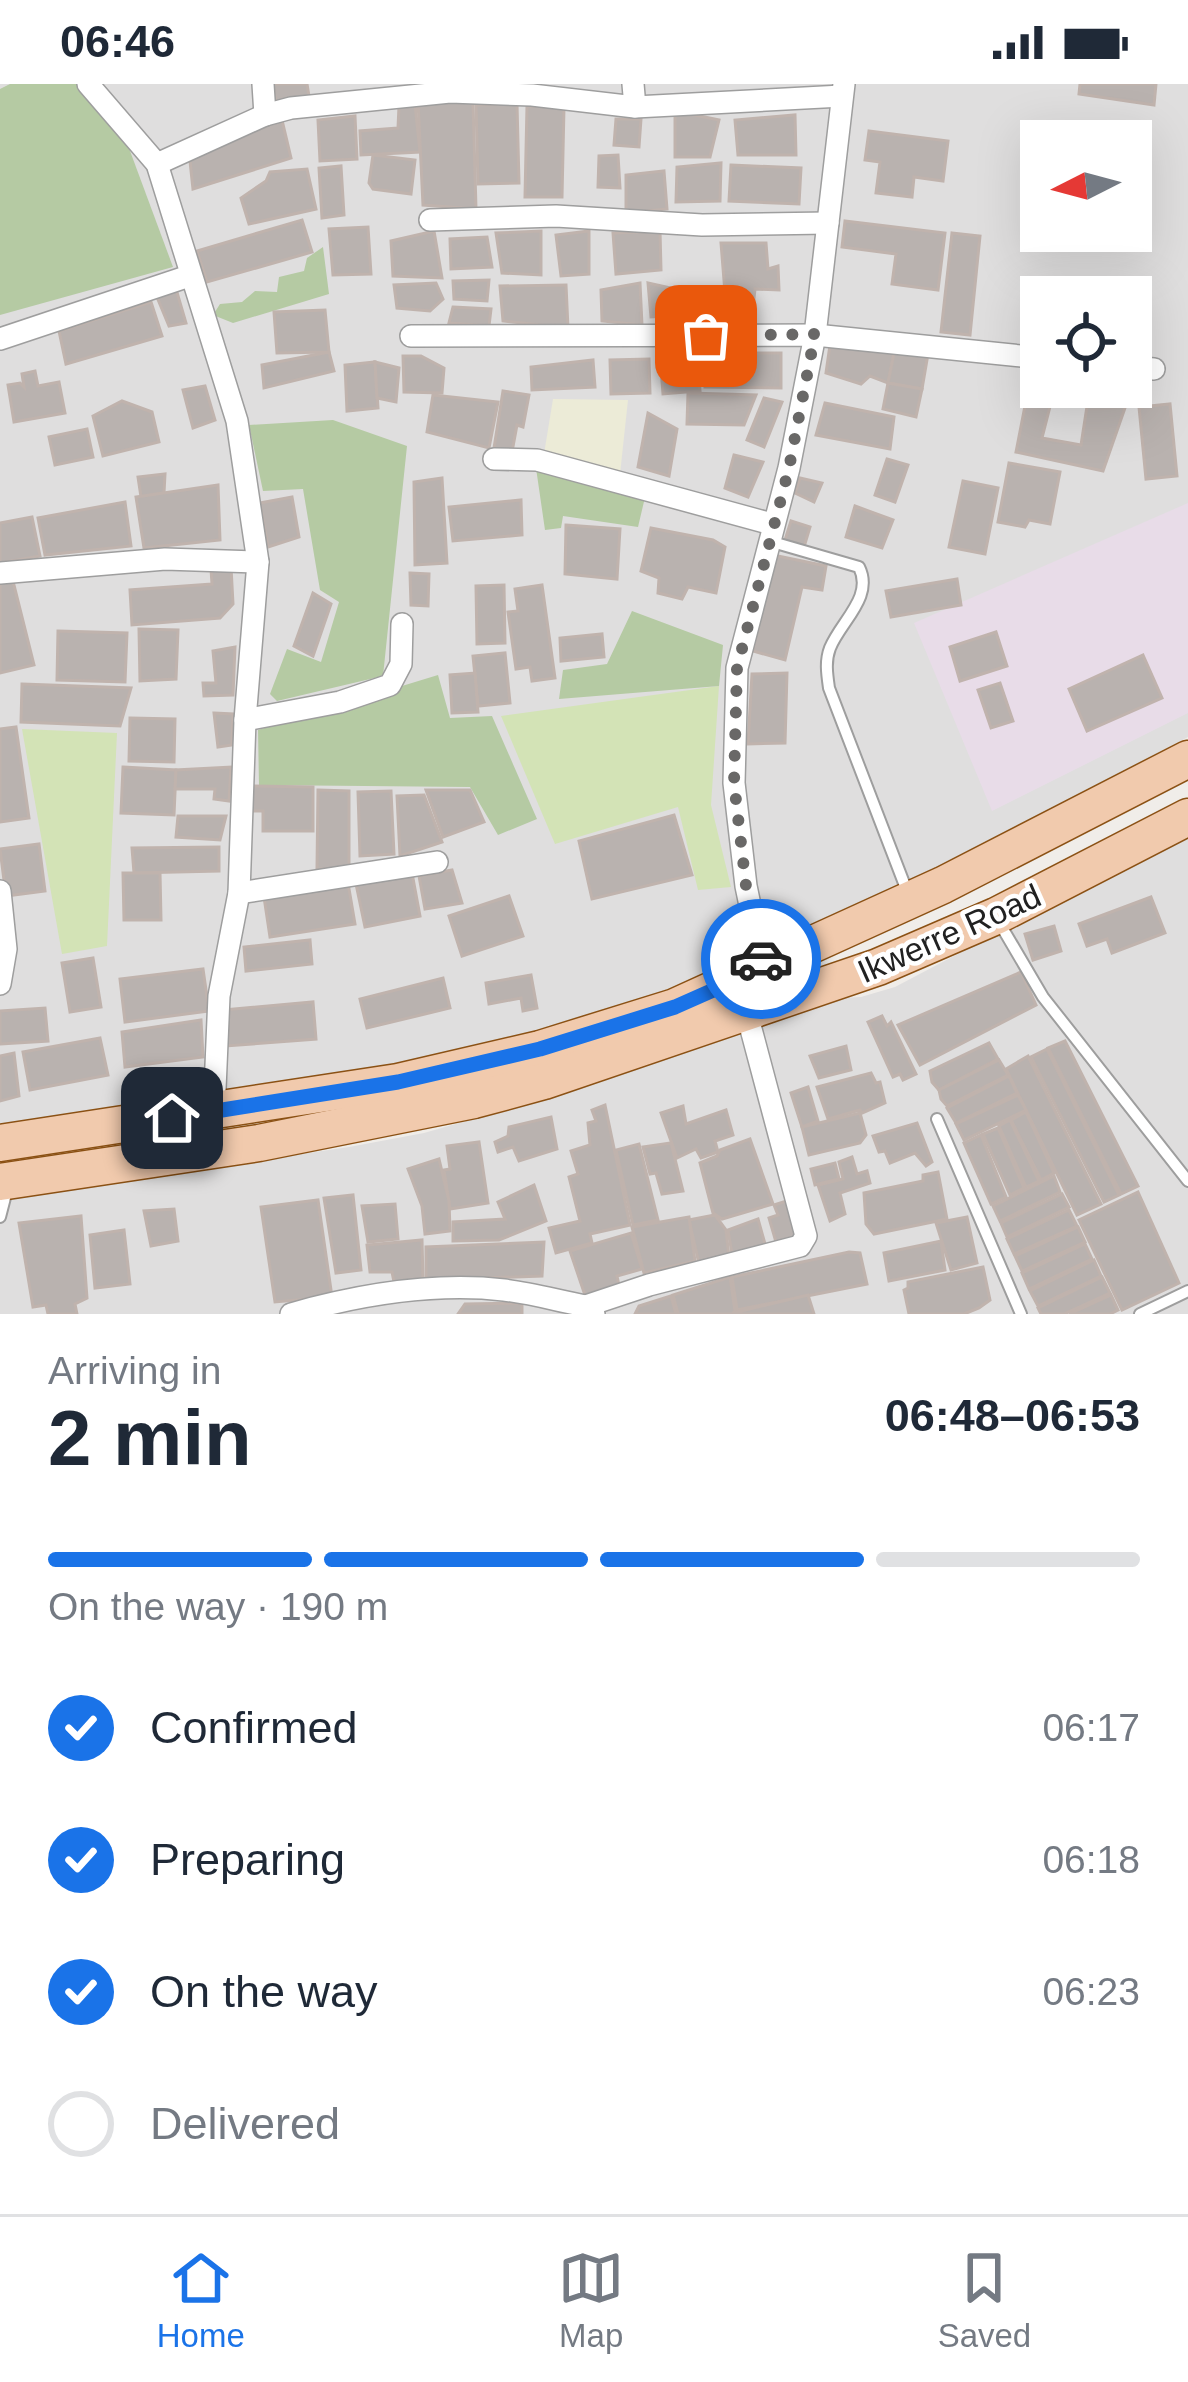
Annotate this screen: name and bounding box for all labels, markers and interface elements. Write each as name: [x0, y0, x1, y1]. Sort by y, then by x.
text: 06:46: [60, 16, 175, 67]
north arrow: [1020, 120, 1152, 252]
map controls: [1020, 120, 1152, 408]
button: locate: [1020, 276, 1152, 408]
pin: [655, 285, 757, 387]
icon: bag: [673, 303, 739, 369]
street label: Ikwerre Road: [852, 877, 1046, 990]
courier: [701, 899, 821, 1019]
icon: car: [728, 926, 794, 992]
pin: [121, 1067, 223, 1169]
icon: home: [139, 1085, 205, 1151]
text: Arriving in: [48, 1349, 221, 1392]
text: 06:48–06:53: [885, 1390, 1140, 1441]
text: 2 min: [48, 1394, 252, 1482]
text: On the way · 190 m: [48, 1585, 388, 1628]
icon: check: [48, 1695, 114, 1761]
text: Confirmed: [150, 1702, 358, 1753]
text: 06:17: [1042, 1706, 1140, 1749]
icon: check: [48, 1827, 114, 1893]
text: Preparing: [150, 1834, 345, 1885]
text: 06:18: [1042, 1838, 1140, 1881]
icon: check: [48, 1959, 114, 2025]
text: On the way: [150, 1966, 378, 2017]
text: 06:23: [1042, 1970, 1140, 2013]
text: Delivered: [150, 2098, 340, 2149]
tab: Home: [157, 2245, 245, 2355]
tab: Map: [558, 2245, 624, 2355]
tab: Saved: [938, 2245, 1031, 2355]

